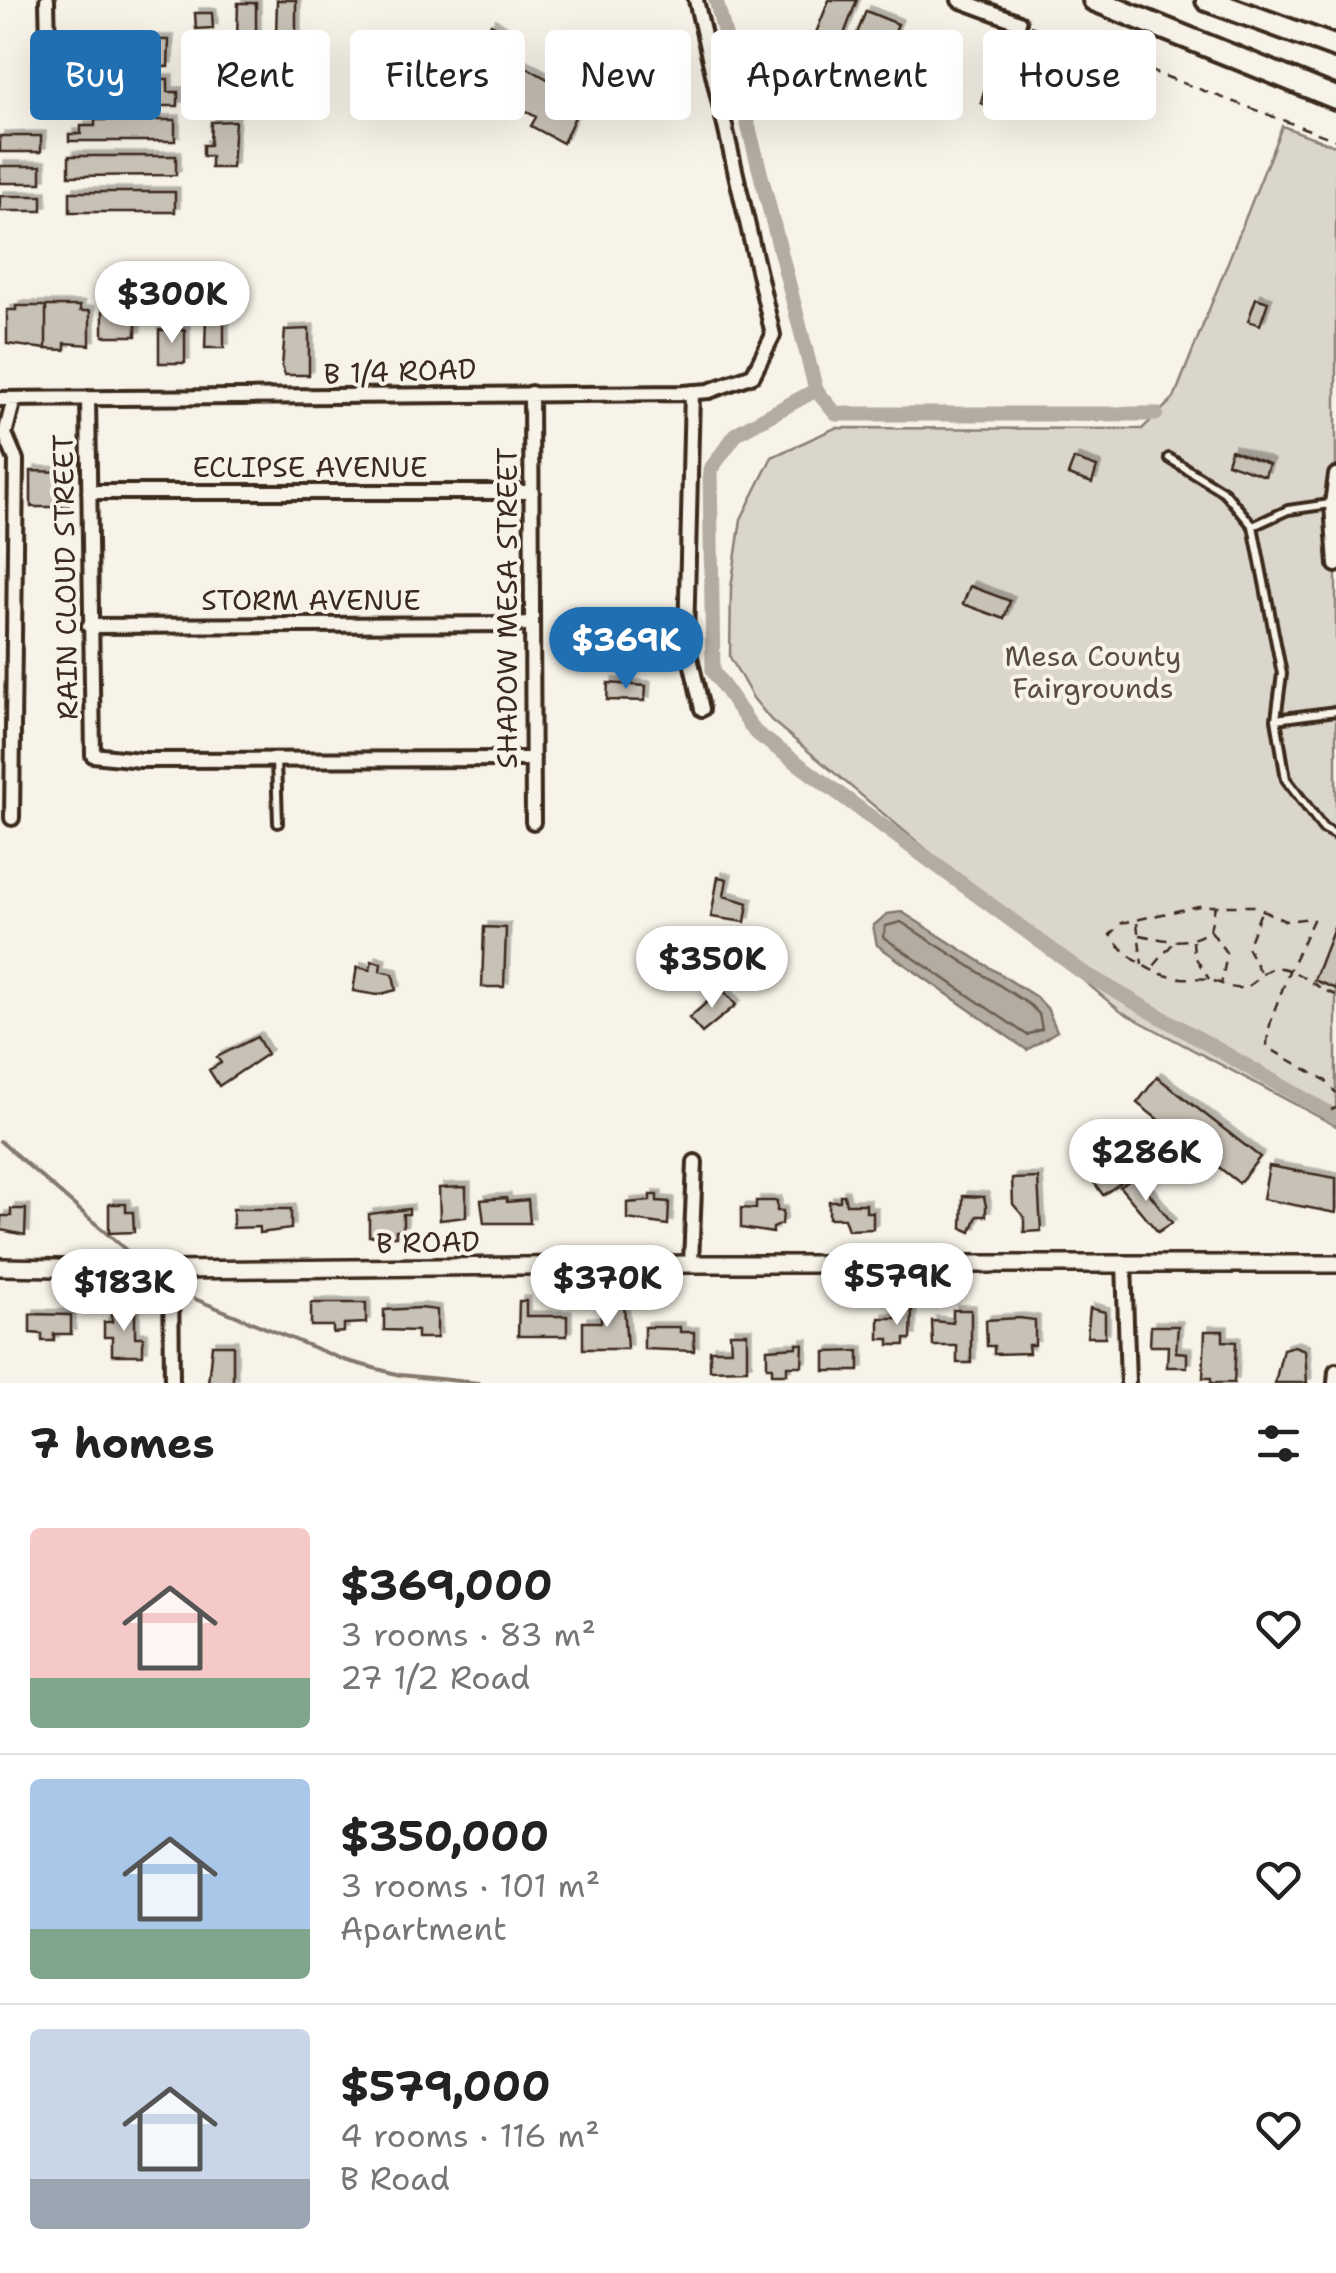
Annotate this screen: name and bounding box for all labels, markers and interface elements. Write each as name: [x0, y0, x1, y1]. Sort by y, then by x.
chip: Buy: [30, 30, 161, 120]
chip: Rent: [181, 30, 330, 120]
chip: Filters: [350, 30, 525, 120]
chip: New: [545, 30, 691, 120]
chip: Apartment: [711, 30, 963, 120]
chip: House: [983, 30, 1156, 120]
pin: $300K: [102, 261, 242, 346]
text: $300K: [117, 272, 227, 315]
street label: B 1/4 ROAD: [323, 349, 477, 393]
street label: RAIN CLOUD STREET: [44, 434, 86, 720]
street label: SHADOW MESA STREET: [488, 447, 526, 769]
street label: ECLIPSE AVENUE: [192, 448, 428, 486]
street label: STORM AVENUE: [201, 581, 421, 619]
pin: $369K: [556, 607, 696, 692]
text: $369K: [571, 618, 681, 661]
park label: Mesa County Fairgrounds: [1005, 637, 1181, 707]
pin: $350K: [642, 926, 782, 1011]
text: $350K: [658, 937, 766, 980]
pin: $286K: [1076, 1119, 1216, 1204]
text: $286K: [1091, 1130, 1201, 1173]
street label: B ROAD: [376, 1222, 480, 1262]
pin: $579K: [827, 1243, 967, 1328]
pin: $370K: [537, 1245, 677, 1330]
pin: $183K: [54, 1249, 194, 1334]
text: $579K: [843, 1254, 951, 1297]
text: $370K: [552, 1256, 662, 1299]
text: $183K: [73, 1260, 175, 1303]
text: 7 homes: [30, 1415, 215, 1471]
icon: filters: [1251, 1416, 1306, 1471]
text: $369,000: [340, 1557, 553, 1613]
icon: home: [110, 1568, 230, 1688]
icon: heart: [1251, 1601, 1306, 1656]
text: 3 rooms · 83 m²: [340, 1613, 596, 1656]
text: 27 1/2 Road: [340, 1656, 530, 1699]
text: $350,000: [340, 1808, 549, 1864]
icon: home: [110, 1819, 230, 1939]
icon: heart: [1251, 1852, 1306, 1907]
text: 3 rooms · 101 m²: [340, 1864, 600, 1907]
text: Apartment: [340, 1907, 507, 1950]
text: $579,000: [340, 2058, 551, 2114]
icon: home: [110, 2069, 230, 2189]
icon: heart: [1251, 2102, 1306, 2157]
text: 4 rooms · 116 m²: [340, 2114, 600, 2157]
text: B Road: [340, 2157, 450, 2200]

